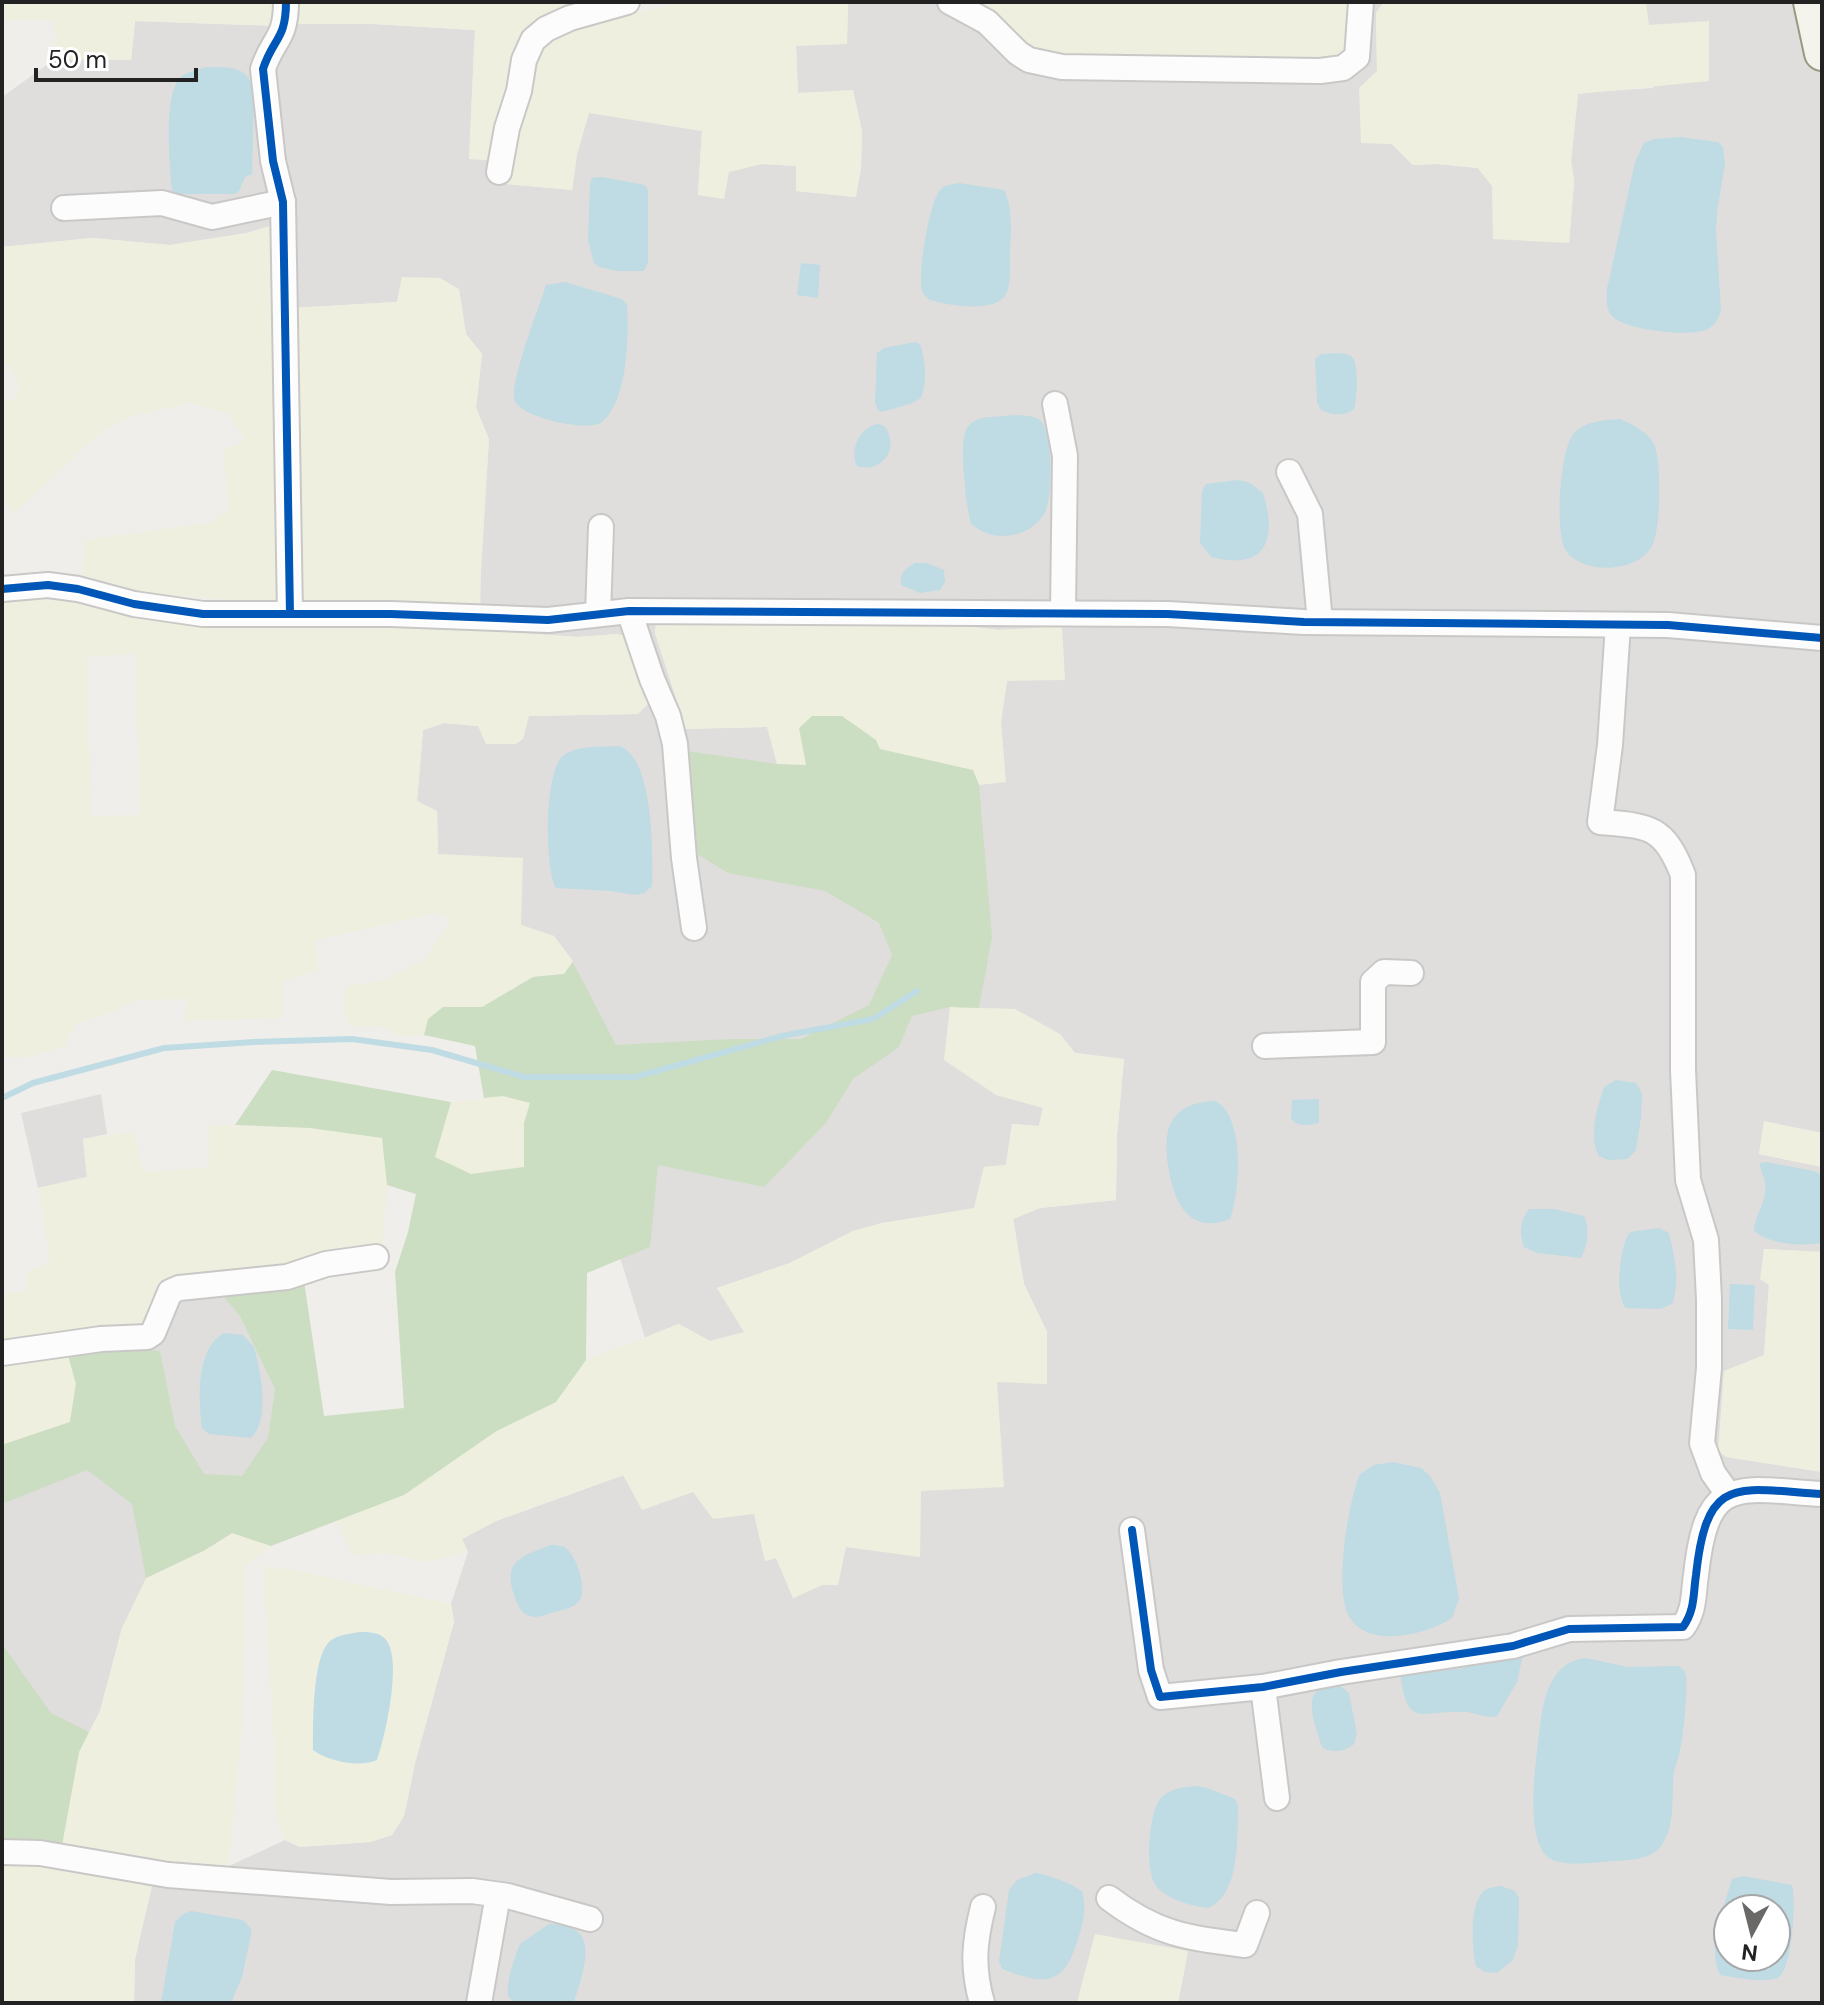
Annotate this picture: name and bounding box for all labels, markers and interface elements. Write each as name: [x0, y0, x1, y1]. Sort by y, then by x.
scale bar: [36, 32, 196, 82]
text: 50 m: [48, 44, 107, 75]
north arrow: [1712, 1893, 1792, 1973]
text: N: [1740, 1937, 1759, 1968]

